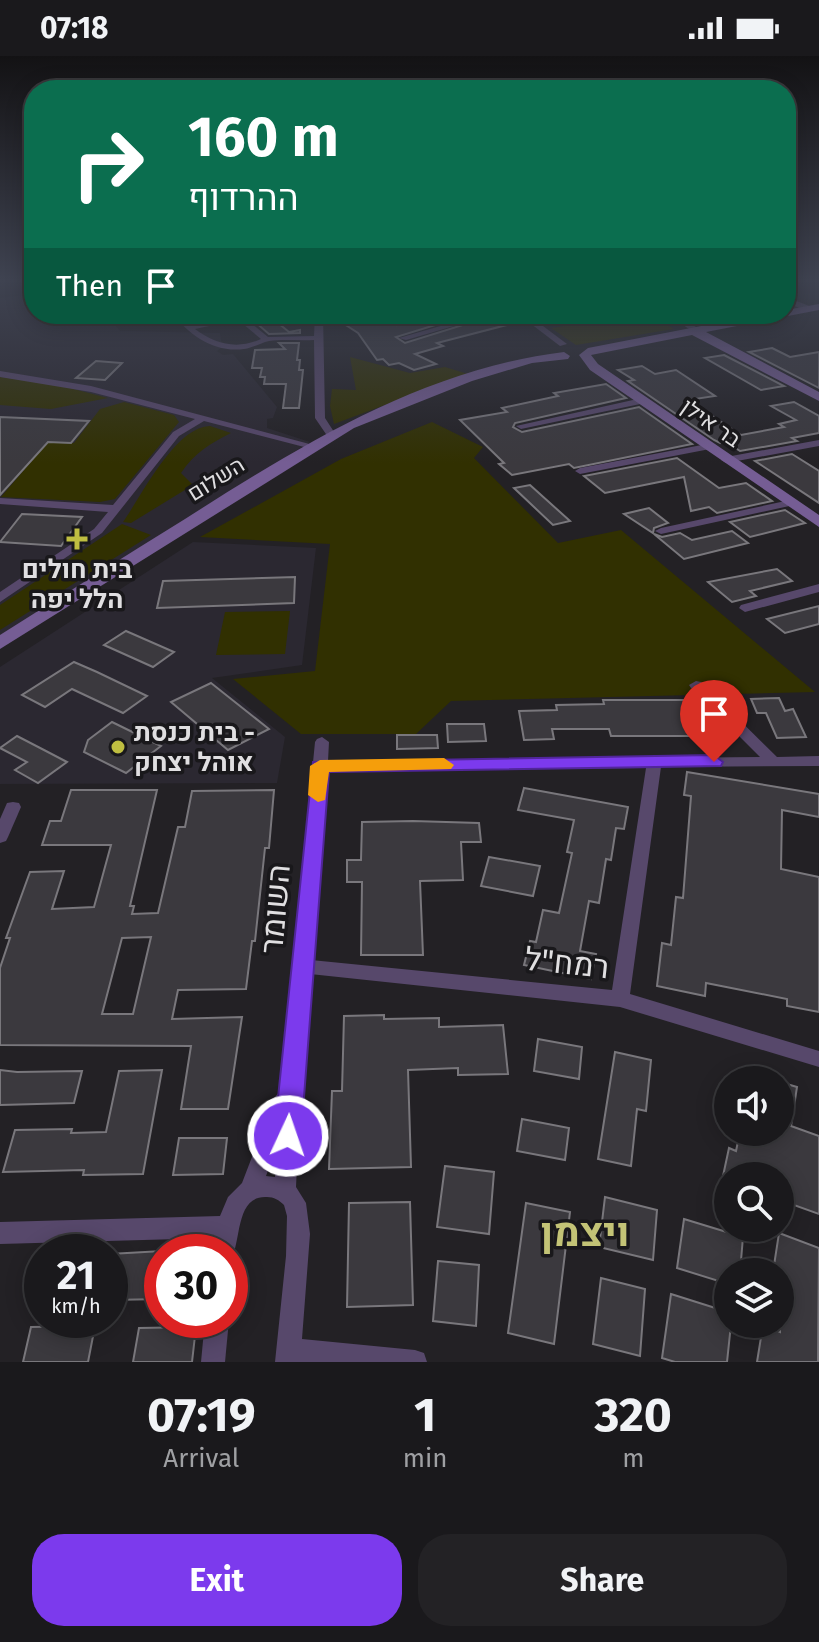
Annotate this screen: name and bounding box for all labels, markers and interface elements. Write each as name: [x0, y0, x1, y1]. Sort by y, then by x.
text: 07:18: [40, 10, 109, 46]
text: 160 m: [188, 104, 339, 171]
icon: right: [56, 112, 160, 216]
text: ההרדוף: [188, 176, 299, 220]
icon: arrive: [139, 264, 183, 308]
text: Then: [56, 268, 123, 304]
street label: בר אילן: [676, 393, 746, 453]
street label: השלום: [182, 451, 250, 507]
marker: בית חולים הלל יפה: [66, 528, 88, 550]
place label: בית חולים הלל יפה: [22, 554, 132, 615]
pin: [680, 680, 748, 762]
icon: arrive: [692, 692, 736, 736]
place label: בית כנסת - אוהל יצחק: [134, 717, 255, 778]
marker: בית כנסת - אוהל יצחק: [109, 738, 127, 756]
street label: השומר: [252, 863, 298, 955]
street label: רמח"ל: [523, 940, 611, 986]
map controls: [714, 1066, 794, 1338]
button: sound: [714, 1066, 794, 1146]
position arrow: [246, 1094, 330, 1178]
button: search: [714, 1162, 794, 1242]
district label: ויצמן: [541, 1209, 629, 1257]
speed limit sign: 30: [144, 1234, 248, 1338]
text: 21: [57, 1252, 95, 1300]
button: layers: [714, 1258, 794, 1338]
text: km/h: [51, 1294, 101, 1318]
text: 07:19: [147, 1386, 256, 1444]
text: 1: [414, 1386, 436, 1444]
text: 320: [595, 1386, 672, 1444]
text: Arrival: [163, 1443, 239, 1474]
text: min: [403, 1443, 448, 1474]
text: m: [622, 1443, 644, 1474]
button: Exit: [32, 1534, 402, 1626]
button: Share: [418, 1534, 787, 1626]

